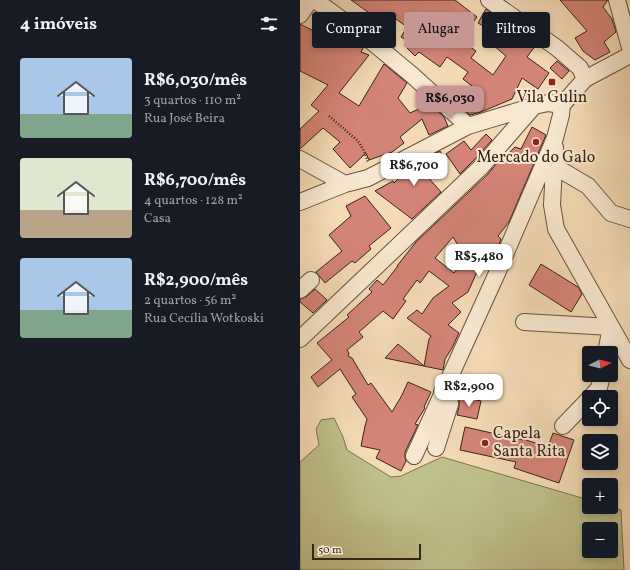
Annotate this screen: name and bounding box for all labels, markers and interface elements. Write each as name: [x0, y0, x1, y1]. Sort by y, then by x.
chip: Comprar: [312, 12, 396, 48]
chip: Alugar: [404, 12, 474, 48]
chip: Filtros: [482, 12, 550, 48]
text: 4 imóveis: [20, 13, 97, 36]
icon: filters: [258, 13, 280, 35]
text: R$6,030/mês: [144, 69, 247, 92]
icon: home: [52, 74, 100, 122]
marker: Vila Gulin: [547, 77, 557, 87]
pin: R$6,030: [413, 86, 487, 120]
place label: Vila Gulin: [517, 87, 587, 109]
text: R$6,030: [425, 90, 475, 108]
text: 3 quartos · 110 m²: [144, 92, 241, 110]
text: Rua José Beira: [144, 110, 225, 128]
marker: Mercado do Galo: [531, 137, 541, 147]
place label: Mercado do Galo: [477, 147, 595, 169]
pin: R$6,700: [377, 153, 451, 187]
text: R$6,700: [390, 157, 438, 175]
text: R$6,700/mês: [144, 169, 246, 192]
icon: home: [52, 174, 100, 222]
text: 4 quartos · 128 m²: [144, 192, 243, 210]
text: Casa: [144, 210, 171, 228]
pin: R$5,480: [442, 244, 516, 278]
text: R$5,480: [454, 248, 504, 266]
text: R$2,900/mês: [144, 269, 248, 292]
icon: home: [52, 274, 100, 322]
text: 2 quartos · 56 m²: [144, 292, 236, 310]
text: Rua Cecília Wotkoski: [144, 310, 264, 328]
north arrow: [582, 346, 618, 382]
map controls: [582, 346, 618, 558]
pin: R$2,900: [432, 374, 506, 408]
text: R$2,900: [444, 378, 494, 396]
button: locate: [582, 390, 618, 426]
place label: Capela Santa Rita: [493, 423, 566, 463]
button: layers: [582, 434, 618, 470]
marker: Capela Santa Rita: [480, 438, 490, 448]
button: +: [582, 478, 618, 514]
button: −: [582, 522, 618, 558]
scale bar: [312, 542, 421, 561]
text: 50 m: [318, 543, 342, 558]

